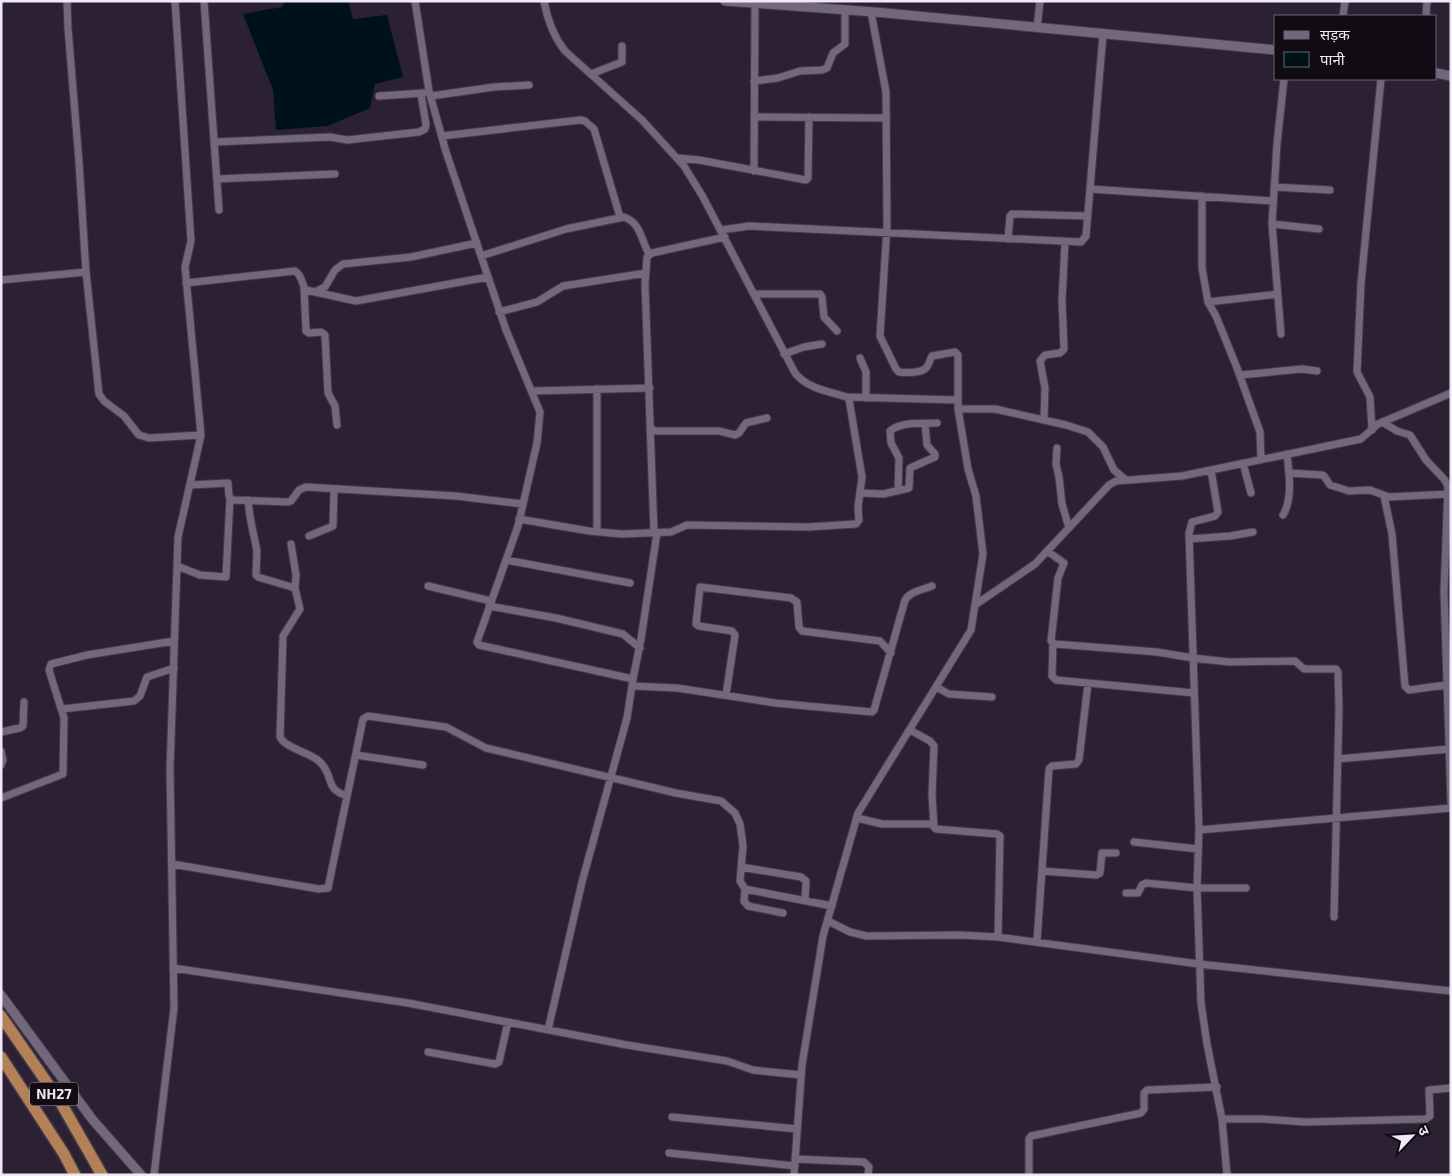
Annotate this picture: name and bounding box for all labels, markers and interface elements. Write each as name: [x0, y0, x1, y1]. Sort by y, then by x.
legend: [1274, 15, 1437, 80]
text: सड़क: [1320, 25, 1350, 43]
text: पानी: [1320, 50, 1346, 68]
road number: NH27: [30, 1082, 78, 1106]
north arrow: [1387, 1111, 1437, 1161]
text: उ: [1415, 1123, 1434, 1138]

